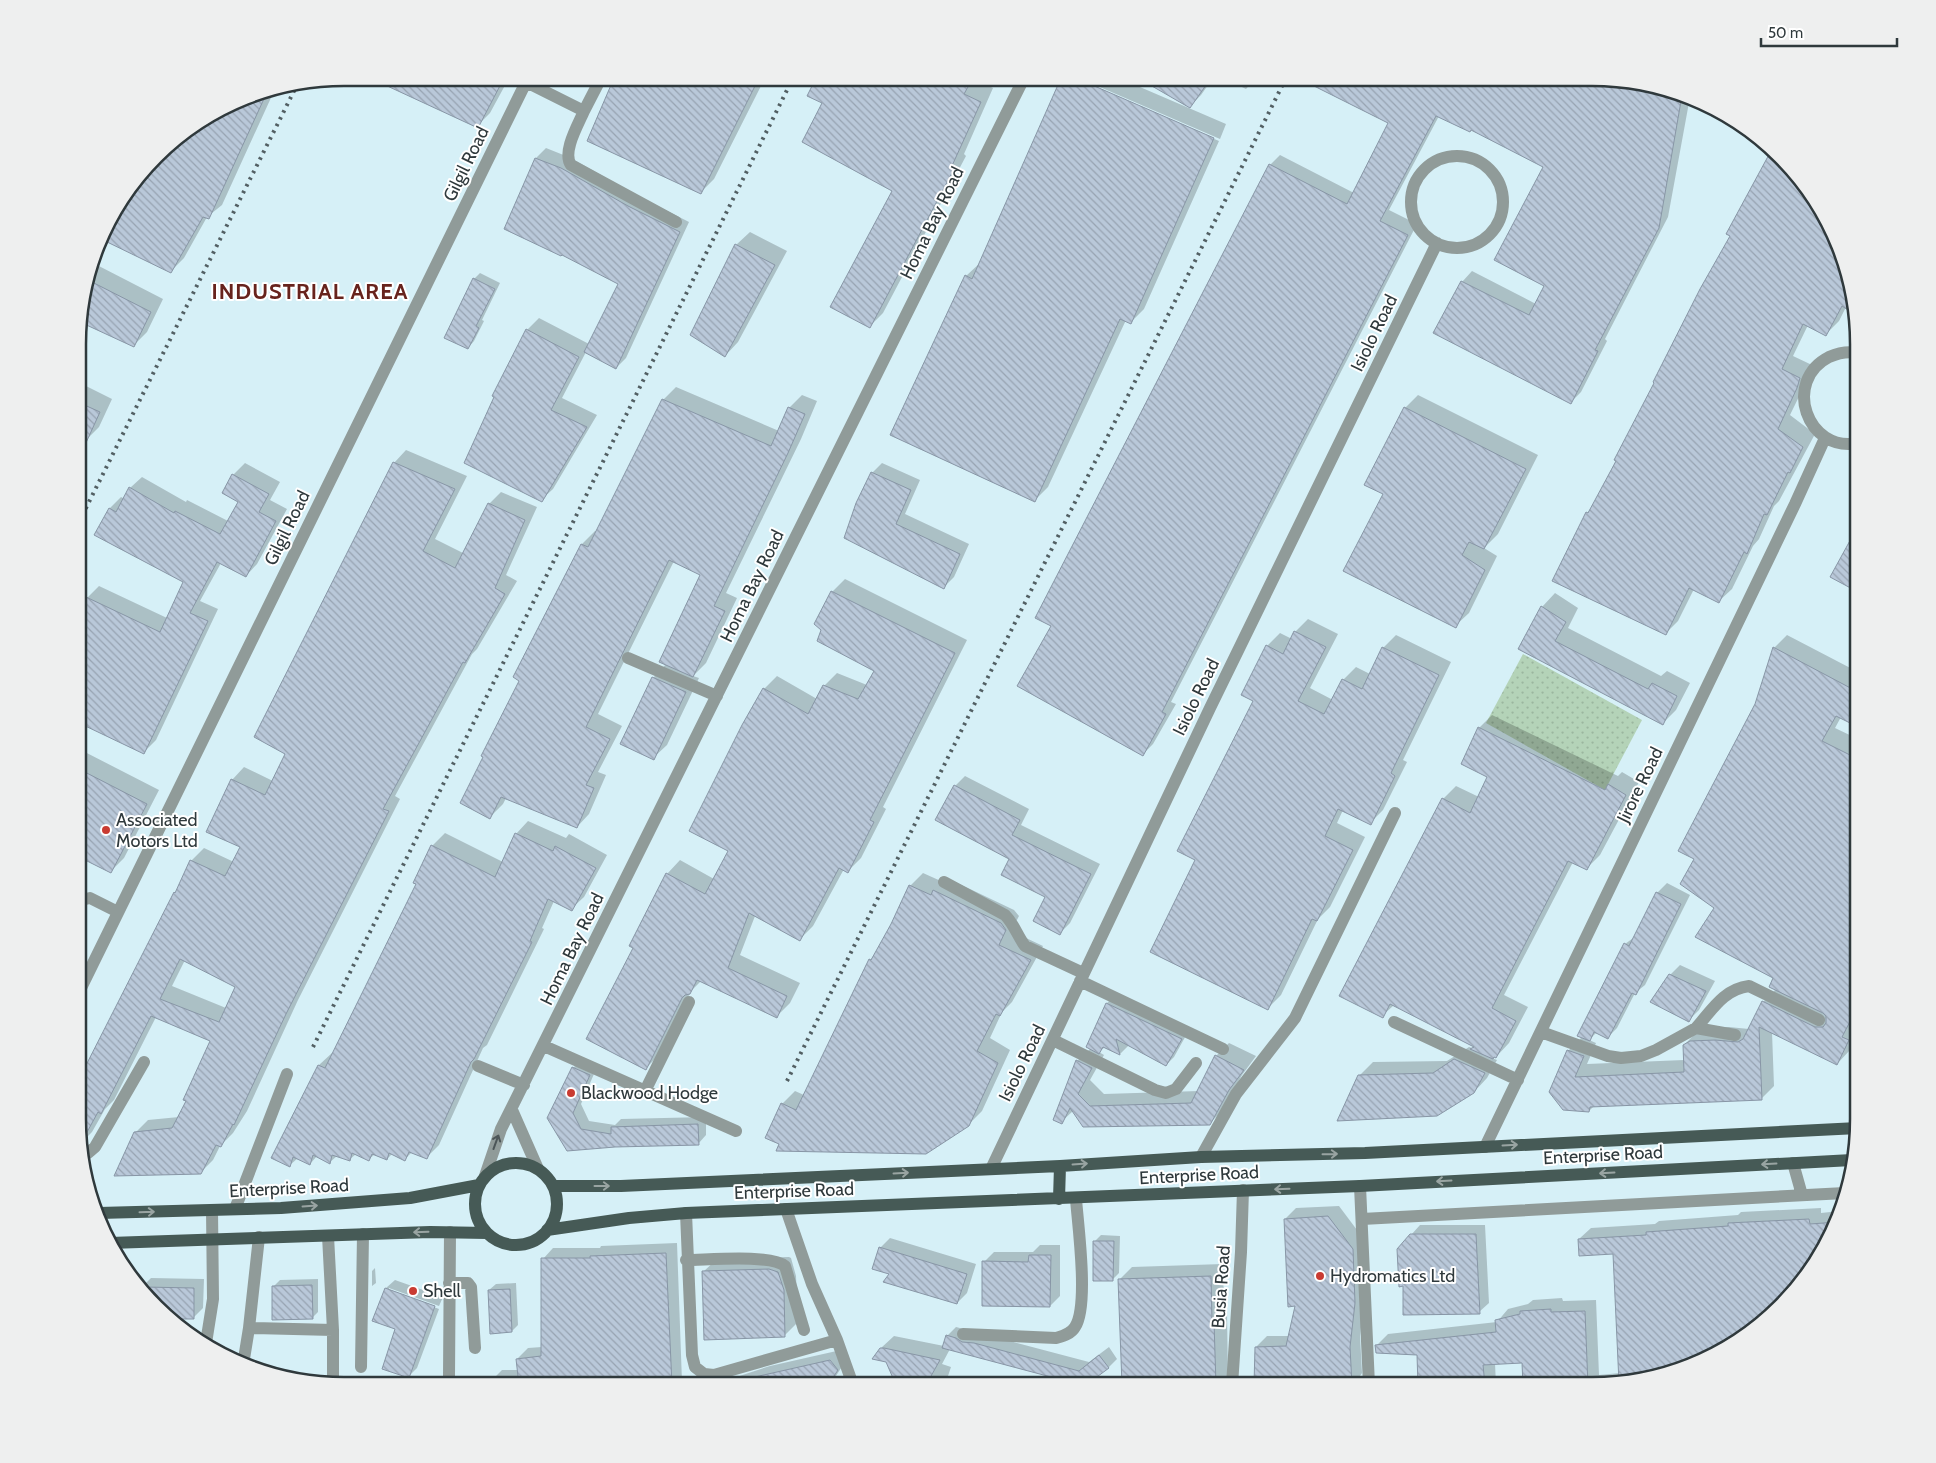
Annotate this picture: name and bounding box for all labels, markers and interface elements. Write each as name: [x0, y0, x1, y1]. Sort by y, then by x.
scale bar: [1761, 15, 1897, 47]
text: 50 m: [1768, 24, 1803, 42]
street label: Gilgil Road: [438, 123, 494, 205]
street label: Homa Bay Road: [895, 163, 969, 283]
district label: INDUSTRIAL AREA: [212, 278, 408, 305]
street label: Isiolo Road: [1346, 291, 1402, 375]
street label: Gilgil Road: [259, 487, 315, 569]
street label: Homa Bay Road: [715, 526, 789, 646]
street label: Isiolo Road: [1168, 655, 1224, 739]
street label: Jirore Road: [1612, 744, 1668, 827]
place label: Associated Motors Ltd: [116, 809, 198, 852]
marker: Associated Motors Ltd: [100, 824, 112, 836]
street label: Homa Bay Road: [535, 889, 609, 1009]
street label: Isiolo Road: [994, 1021, 1050, 1105]
place label: Blackwood Hodge: [581, 1082, 718, 1104]
marker: Blackwood Hodge: [565, 1087, 577, 1099]
one-way arrow: [492, 1135, 501, 1150]
one-way arrow: [1502, 1141, 1518, 1150]
street label: Enterprise Road: [1543, 1141, 1663, 1169]
one-way arrow: [1322, 1149, 1338, 1158]
one-way arrow: [1072, 1160, 1088, 1169]
one-way arrow: [1761, 1160, 1777, 1169]
street label: Enterprise Road: [1139, 1161, 1259, 1189]
one-way arrow: [892, 1168, 908, 1177]
one-way arrow: [1599, 1168, 1615, 1177]
street label: Enterprise Road: [229, 1174, 349, 1202]
one-way arrow: [1437, 1177, 1453, 1186]
street label: Enterprise Road: [734, 1178, 854, 1204]
one-way arrow: [594, 1181, 610, 1191]
one-way arrow: [1274, 1184, 1290, 1193]
one-way arrow: [302, 1201, 318, 1210]
one-way arrow: [139, 1207, 155, 1216]
one-way arrow: [413, 1227, 429, 1237]
street label: Busia Road: [1207, 1245, 1235, 1329]
place label: Hydromatics Ltd: [1330, 1265, 1455, 1287]
marker: Hydromatics Ltd: [1314, 1270, 1326, 1282]
place label: Shell: [423, 1280, 462, 1302]
marker: Shell: [407, 1285, 419, 1297]

